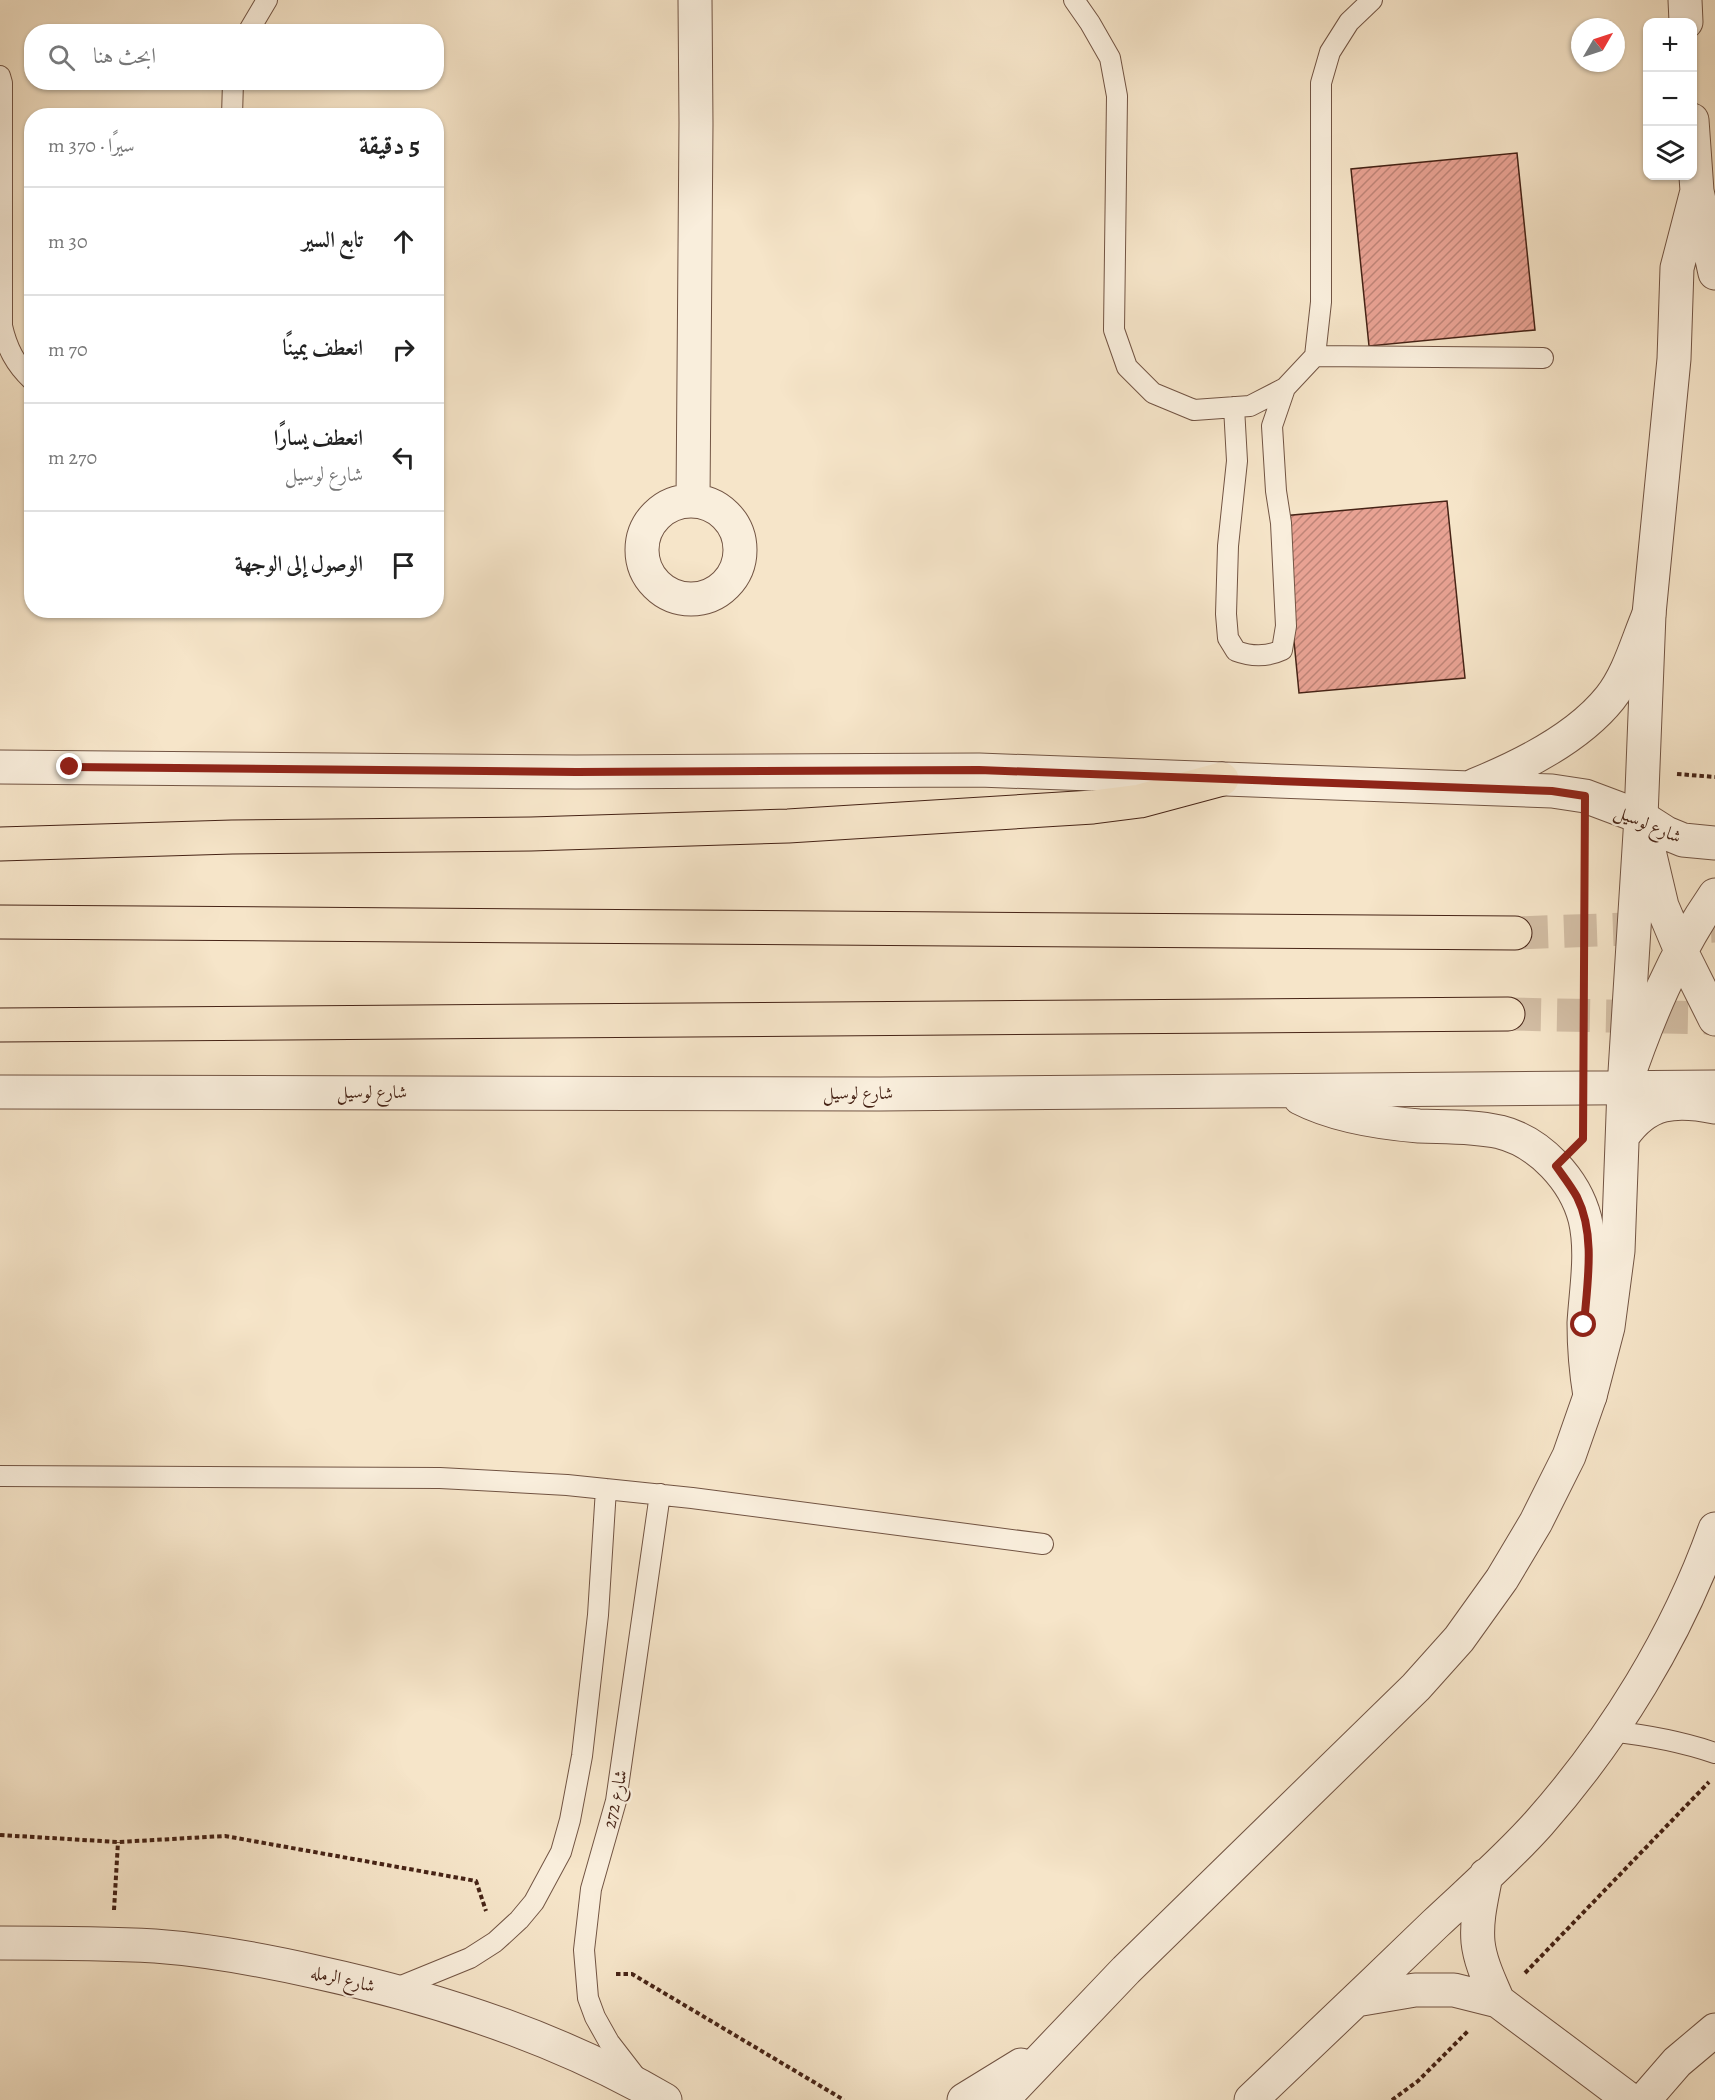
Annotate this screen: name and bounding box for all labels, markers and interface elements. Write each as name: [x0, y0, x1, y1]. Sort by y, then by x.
north arrow: [1571, 18, 1625, 72]
map controls: [1643, 18, 1697, 180]
button: +: [1643, 18, 1697, 72]
search box: [24, 24, 444, 90]
icon: search: [45, 41, 78, 74]
text: ابحث هنا: [93, 41, 156, 71]
button: −: [1643, 72, 1697, 126]
button: layers: [1643, 126, 1697, 180]
text: 5 دقيقة: [359, 128, 420, 163]
text: سيرًا · 370 m: [48, 132, 135, 159]
text: تابع السير: [302, 225, 363, 255]
icon: ahead: [387, 225, 420, 258]
text: 30 m: [48, 228, 88, 255]
text: انعطف يمينًا: [283, 333, 363, 363]
icon: right: [387, 333, 420, 366]
text: 70 m: [48, 336, 88, 363]
text: انعطف يسارًا: [274, 423, 363, 453]
icon: left: [387, 441, 420, 474]
text: 270 m: [48, 444, 97, 471]
text: شارع لوسيل: [285, 461, 363, 488]
text: الوصول إلى الوجهة: [235, 549, 363, 579]
icon: arrive: [387, 549, 420, 582]
route end: [56, 753, 82, 779]
street label: شارع لوسيل: [1610, 799, 1685, 852]
street label: شارع لوسيل: [337, 1080, 407, 1107]
street label: شارع لوسيل: [823, 1081, 893, 1108]
route start: [1570, 1311, 1596, 1337]
street label: شارع 272: [597, 1767, 636, 1831]
street label: شارع الرمله: [308, 1960, 378, 2001]

